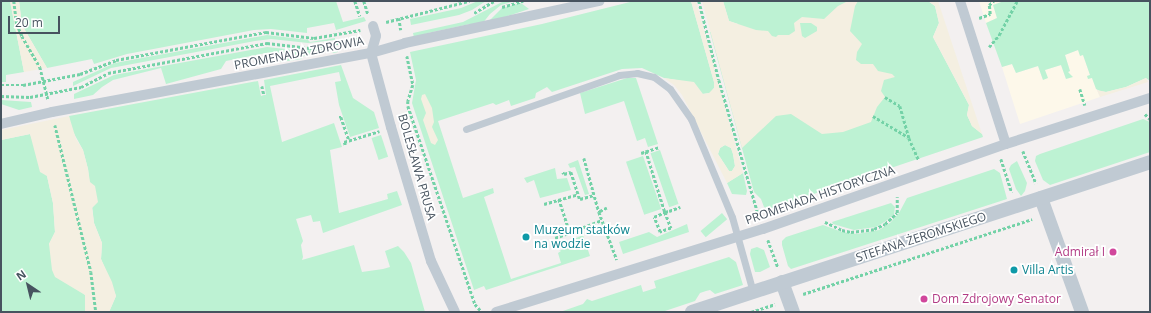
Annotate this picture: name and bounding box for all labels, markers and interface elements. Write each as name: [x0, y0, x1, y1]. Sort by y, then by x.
scale bar: [10, 8, 62, 34]
text: 20 m: [15, 14, 43, 31]
street label: PROMENADA ZDROWIA: [233, 33, 365, 73]
street label: BOLESŁAWA PRUSA: [395, 112, 439, 222]
street label: PROMENADA HISTORYCZNA: [743, 163, 897, 227]
street label: STEFANA ŻEROMSKIEGO: [854, 209, 988, 265]
place label: Muzeum statków na wodzie: [534, 223, 630, 251]
marker: Muzeum statków na wodzie: [521, 232, 531, 242]
place label: Admirał I: [1055, 245, 1105, 259]
marker: Admirał I: [1108, 247, 1118, 257]
place label: Villa Artis: [1022, 263, 1074, 277]
north arrow: [8, 265, 48, 305]
marker: Villa Artis: [1009, 265, 1019, 275]
text: N: [13, 266, 29, 283]
place label: Dom Zdrojowy Senator: [932, 292, 1061, 306]
marker: Dom Zdrojowy Senator: [919, 294, 929, 304]

